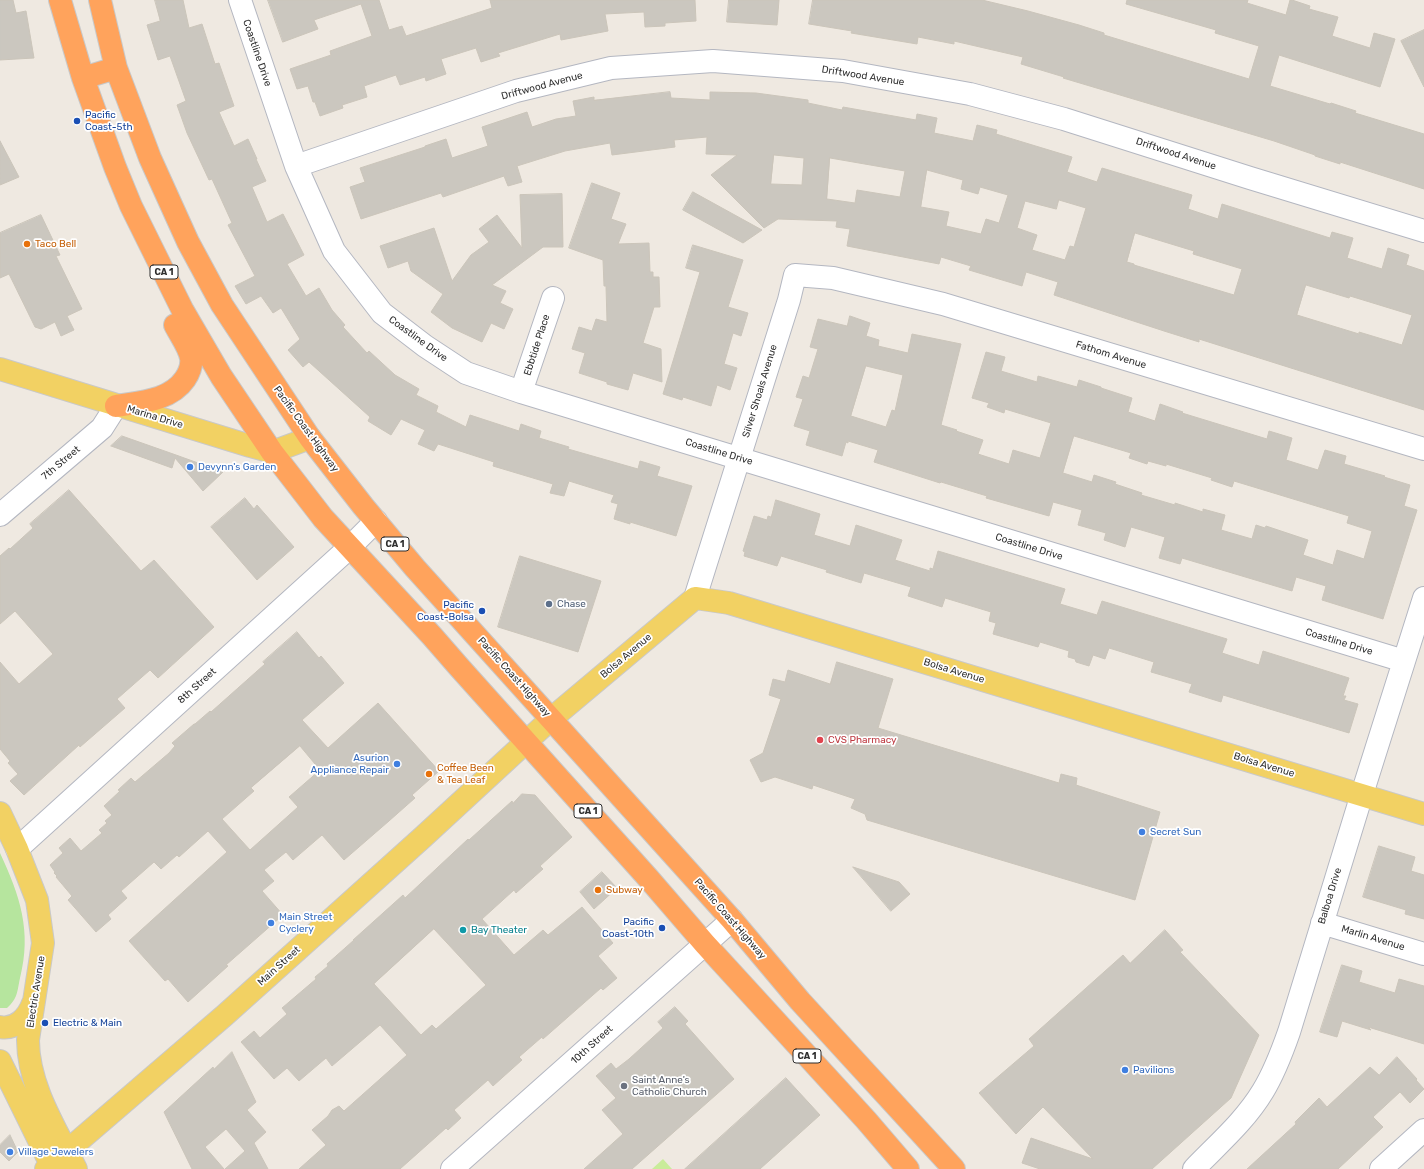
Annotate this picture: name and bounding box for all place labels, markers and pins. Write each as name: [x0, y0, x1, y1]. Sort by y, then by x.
place label: Pacific Coast-5th: [85, 109, 133, 132]
marker: Pacific Coast-5th: [72, 116, 82, 126]
place label: Taco Bell: [35, 238, 76, 250]
marker: Taco Bell: [22, 239, 32, 249]
place label: Devynn's Garden: [198, 461, 276, 473]
marker: Devynn's Garden: [185, 462, 195, 472]
place label: Chase: [557, 598, 586, 610]
place label: Pacific Coast-Bolsa: [417, 599, 474, 622]
marker: Chase: [544, 599, 554, 609]
marker: Pacific Coast-Bolsa: [477, 606, 487, 616]
place label: CVS Pharmacy: [828, 734, 897, 746]
marker: CVS Pharmacy: [815, 735, 825, 745]
place label: Asurion Appliance Repair: [311, 752, 389, 776]
marker: Asurion Appliance Repair: [392, 759, 402, 769]
place label: Coffee Been & Tea Leaf: [437, 762, 494, 786]
marker: Coffee Been & Tea Leaf: [424, 769, 434, 779]
place label: Secret Sun: [1150, 826, 1201, 838]
marker: Secret Sun: [1137, 827, 1147, 837]
place label: Subway: [606, 884, 643, 896]
marker: Subway: [593, 885, 603, 895]
place label: Main Street Cyclery: [279, 911, 332, 934]
place label: Pacific Coast-10th: [602, 916, 654, 940]
marker: Main Street Cyclery: [266, 918, 276, 928]
marker: Pacific Coast-10th: [657, 923, 667, 933]
place label: Bay Theater: [471, 924, 527, 936]
marker: Bay Theater: [458, 925, 468, 935]
place label: Electric & Main: [53, 1017, 122, 1029]
marker: Electric & Main: [40, 1018, 50, 1028]
place label: Pavilions: [1133, 1064, 1174, 1076]
marker: Pavilions: [1120, 1065, 1130, 1075]
place label: Saint Anne's Catholic Church: [632, 1074, 707, 1098]
marker: Saint Anne's Catholic Church: [619, 1081, 629, 1091]
place label: Village Jewelers: [18, 1146, 94, 1158]
marker: Village Jewelers: [5, 1147, 15, 1157]

